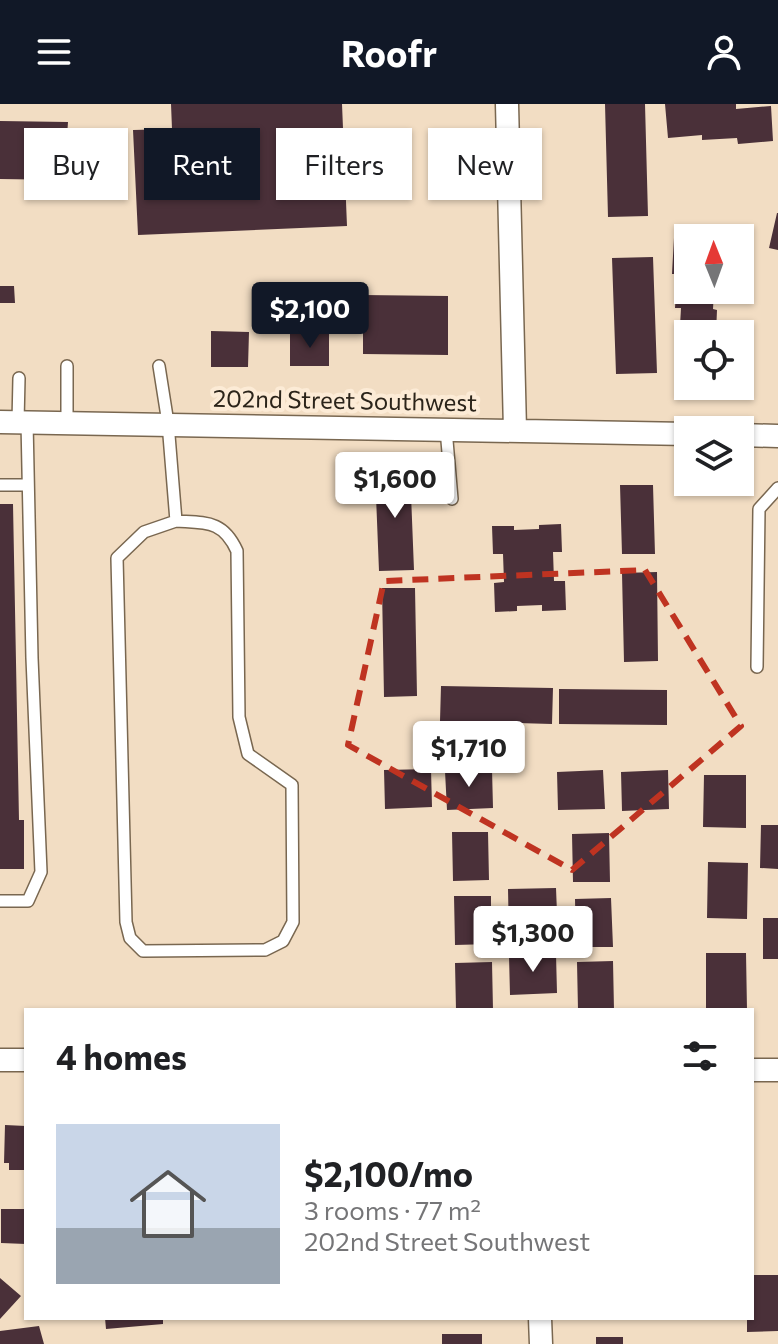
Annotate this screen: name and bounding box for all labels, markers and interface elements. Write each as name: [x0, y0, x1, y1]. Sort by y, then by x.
icon: menu: [32, 30, 76, 74]
text: Roofr: [341, 30, 437, 74]
icon: person: [702, 30, 746, 74]
chip: Buy: [24, 128, 128, 200]
chip: Rent: [144, 128, 260, 200]
chip: Filters: [276, 128, 412, 200]
chip: New: [428, 128, 542, 200]
north arrow: [674, 224, 754, 304]
map controls: [674, 224, 754, 496]
pin: $2,100: [245, 282, 375, 350]
text: $2,100: [270, 292, 350, 323]
button: locate: [674, 320, 754, 400]
street label: 202nd Street Southwest: [213, 383, 477, 416]
button: layers: [674, 416, 754, 496]
pin: $1,600: [330, 452, 460, 520]
text: $1,600: [353, 462, 437, 493]
pin: $1,710: [404, 721, 534, 789]
text: $1,710: [431, 731, 507, 762]
pin: $1,300: [468, 906, 598, 974]
text: $1,300: [492, 916, 574, 947]
icon: filters: [678, 1034, 722, 1078]
text: 4 homes: [56, 1035, 187, 1077]
text: $2,100/mo: [304, 1152, 473, 1194]
icon: home: [120, 1156, 216, 1252]
text: 3 rooms · 77 m²: [304, 1194, 481, 1225]
text: 202nd Street Southwest: [304, 1225, 590, 1256]

